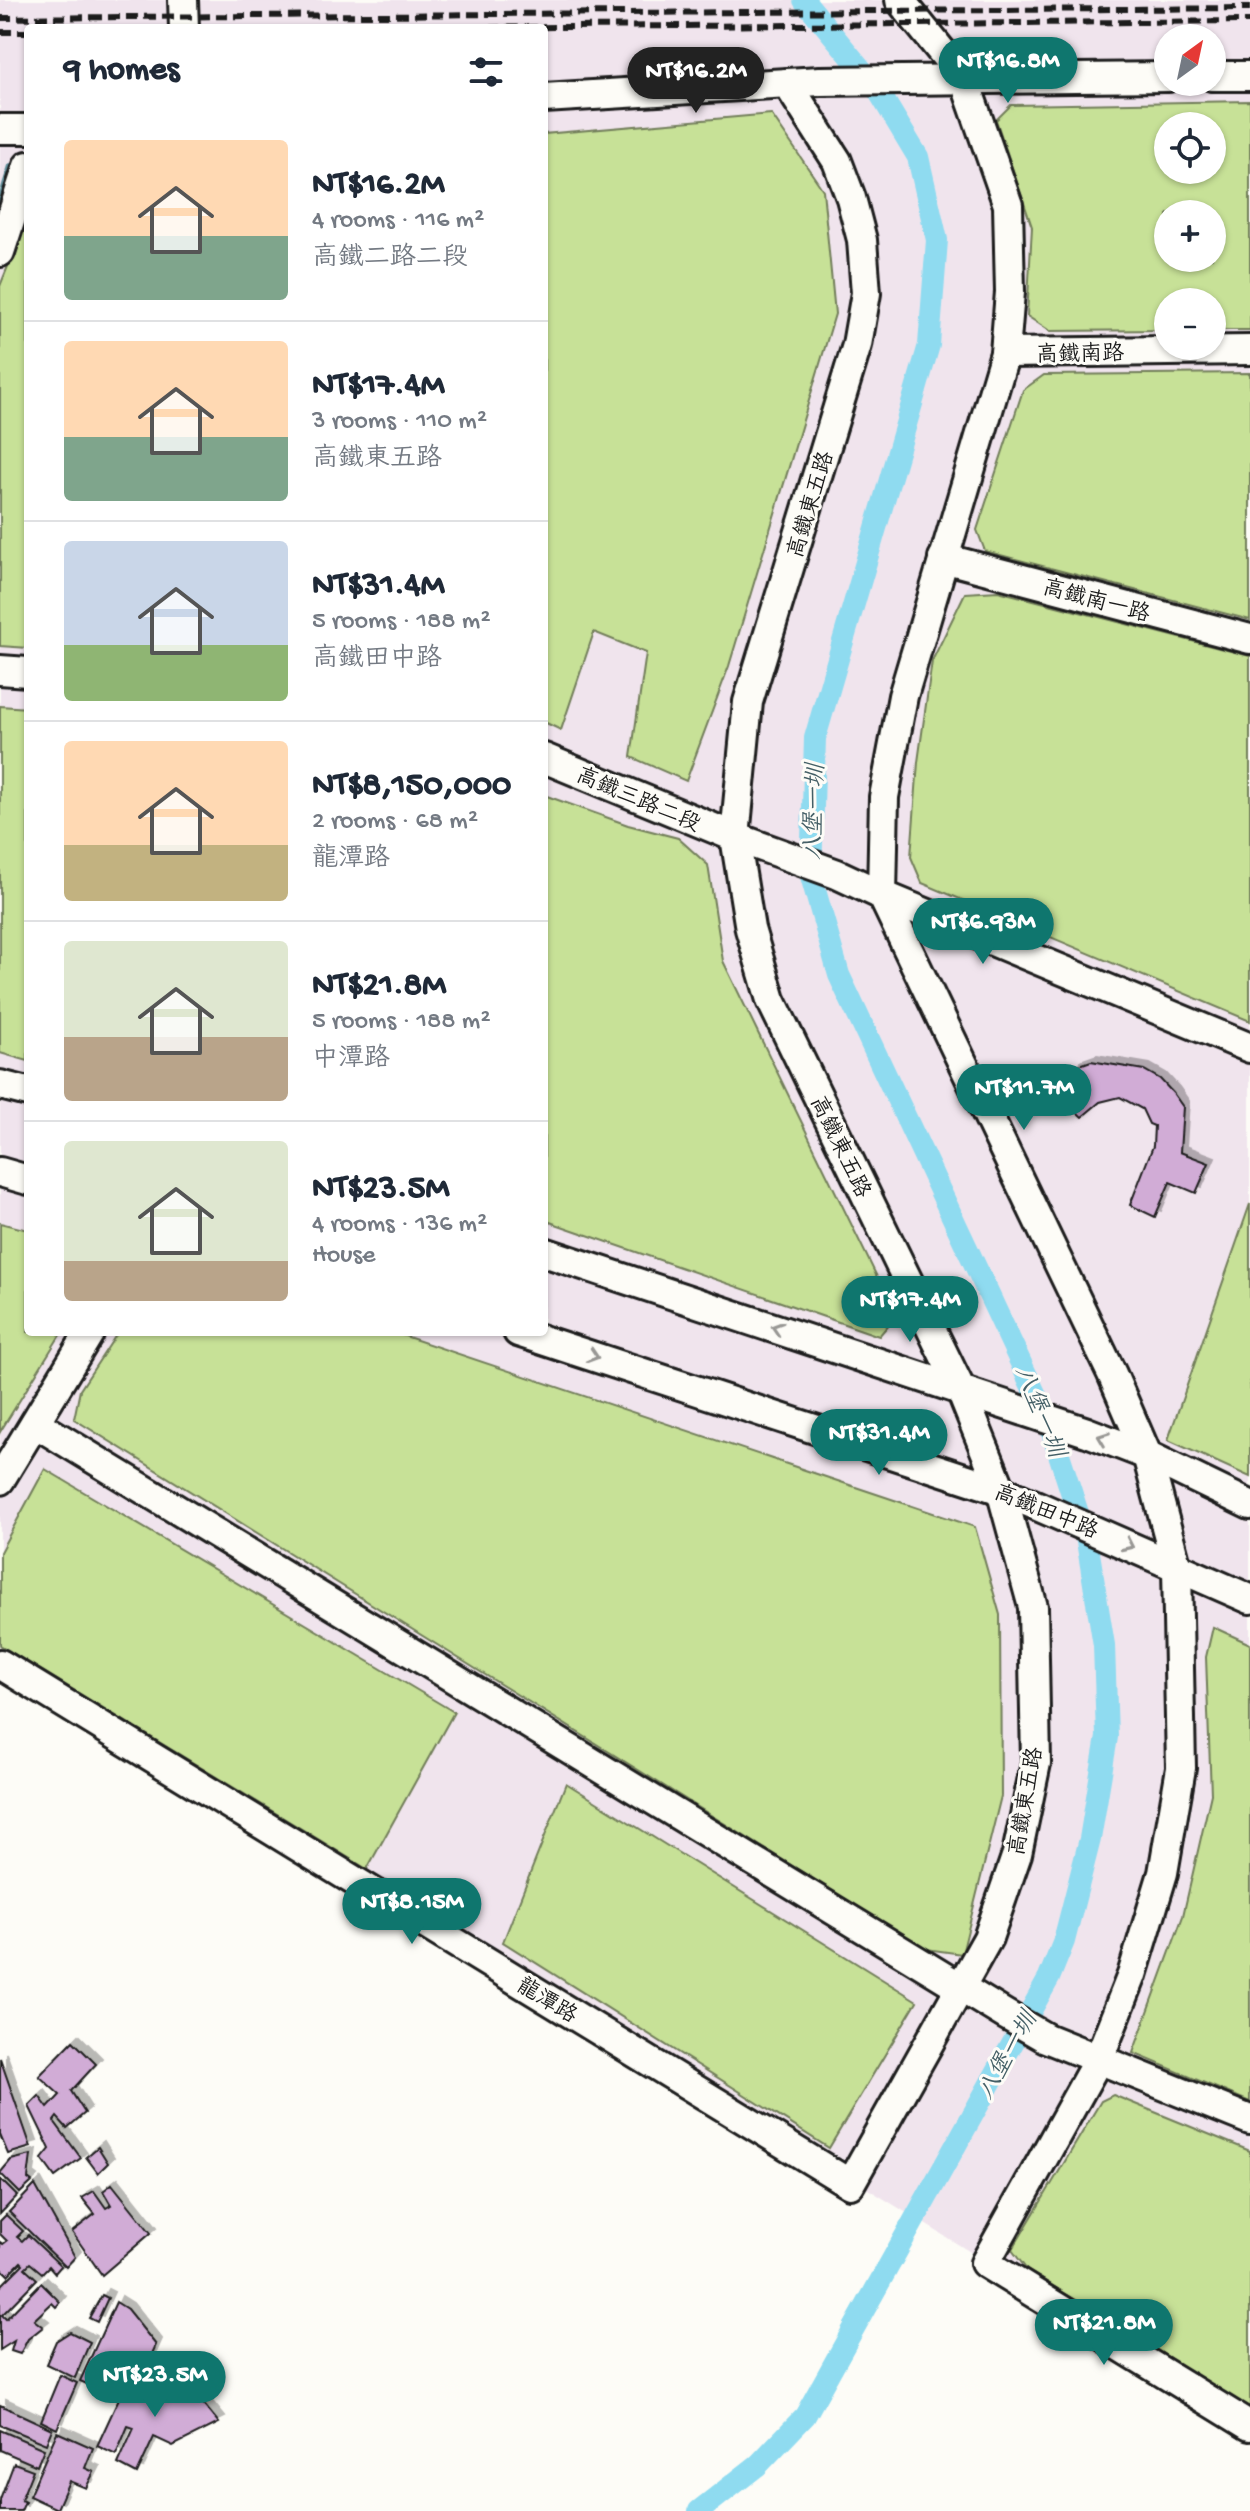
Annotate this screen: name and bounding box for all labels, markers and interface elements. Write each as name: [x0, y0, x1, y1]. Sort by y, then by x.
north arrow: [1154, 24, 1226, 96]
map controls: [1154, 24, 1226, 360]
pin: NT$16.8M: [925, 37, 1091, 105]
pin: NT$16.2M: [613, 47, 779, 115]
text: NT$16.8M: [957, 47, 1059, 78]
icon: filters: [464, 50, 508, 94]
text: 9 homes: [64, 52, 179, 92]
text: NT$16.2M: [645, 57, 747, 88]
button: locate: [1154, 112, 1226, 184]
text: NT$16.2M: [312, 166, 444, 206]
icon: home: [128, 172, 224, 268]
button: +: [1154, 200, 1226, 272]
text: 4 rooms · 116 m²: [312, 206, 484, 237]
text: 高鐵二路二段: [312, 244, 468, 275]
button: −: [1154, 288, 1226, 360]
street label: 高鐵南路: [1036, 340, 1124, 370]
text: NT$17.4M: [312, 367, 444, 407]
icon: home: [128, 373, 224, 469]
text: 3 rooms · 110 m²: [312, 407, 487, 438]
text: 高鐵東五路: [312, 445, 442, 476]
street label: 高鐵東五路: [782, 448, 841, 562]
text: NT$31.4M: [312, 567, 444, 607]
icon: home: [128, 573, 224, 669]
street label: 高鐵南一路: [1039, 574, 1153, 630]
text: 5 rooms · 188 m²: [312, 607, 490, 638]
text: 高鐵田中路: [312, 645, 442, 676]
water label: 八堡一圳: [799, 761, 833, 861]
street label: 高鐵三路二段: [572, 762, 704, 839]
text: NT$8,150,000: [312, 767, 511, 807]
icon: home: [128, 773, 224, 869]
text: 2 rooms · 68 m²: [312, 807, 478, 838]
text: 龍潭路: [312, 845, 390, 876]
pin: NT$6.93M: [900, 898, 1066, 966]
text: NT$6.93M: [931, 908, 1035, 939]
text: NT$21.8M: [312, 967, 446, 1007]
icon: home: [128, 973, 224, 1069]
text: 5 rooms · 188 m²: [312, 1007, 490, 1038]
text: 中潭路: [312, 1045, 390, 1076]
pin: NT$11.7M: [941, 1064, 1107, 1132]
text: NT$11.7M: [974, 1074, 1074, 1105]
street label: 高鐵東五路: [803, 1092, 876, 1203]
text: NT$23.5M: [312, 1170, 449, 1210]
icon: home: [128, 1173, 224, 1269]
text: 4 rooms · 136 m²: [312, 1210, 487, 1241]
text: House: [312, 1241, 376, 1272]
pin: NT$17.4M: [827, 1276, 993, 1344]
text: NT$17.4M: [859, 1286, 961, 1317]
one-way arrow: [770, 1321, 784, 1337]
one-way arrow: [585, 1347, 599, 1363]
water label: 八堡一圳: [1006, 1362, 1071, 1465]
pin: NT$31.4M: [796, 1409, 962, 1477]
text: NT$31.4M: [828, 1419, 930, 1450]
one-way arrow: [1096, 1431, 1110, 1448]
street label: 高鐵田中路: [990, 1479, 1102, 1546]
one-way arrow: [1120, 1535, 1134, 1551]
street label: 高鐵東五路: [1004, 1745, 1050, 1858]
pin: NT$8.15M: [329, 1878, 495, 1946]
text: NT$8.15M: [360, 1888, 464, 1919]
street label: 龍潭路: [511, 1973, 582, 2031]
water label: 八堡一圳: [972, 2005, 1046, 2106]
pin: NT$21.8M: [1021, 2299, 1187, 2367]
text: NT$21.8M: [1053, 2309, 1155, 2340]
pin: NT$23.5M: [72, 2351, 238, 2419]
text: NT$23.5M: [103, 2361, 207, 2392]

